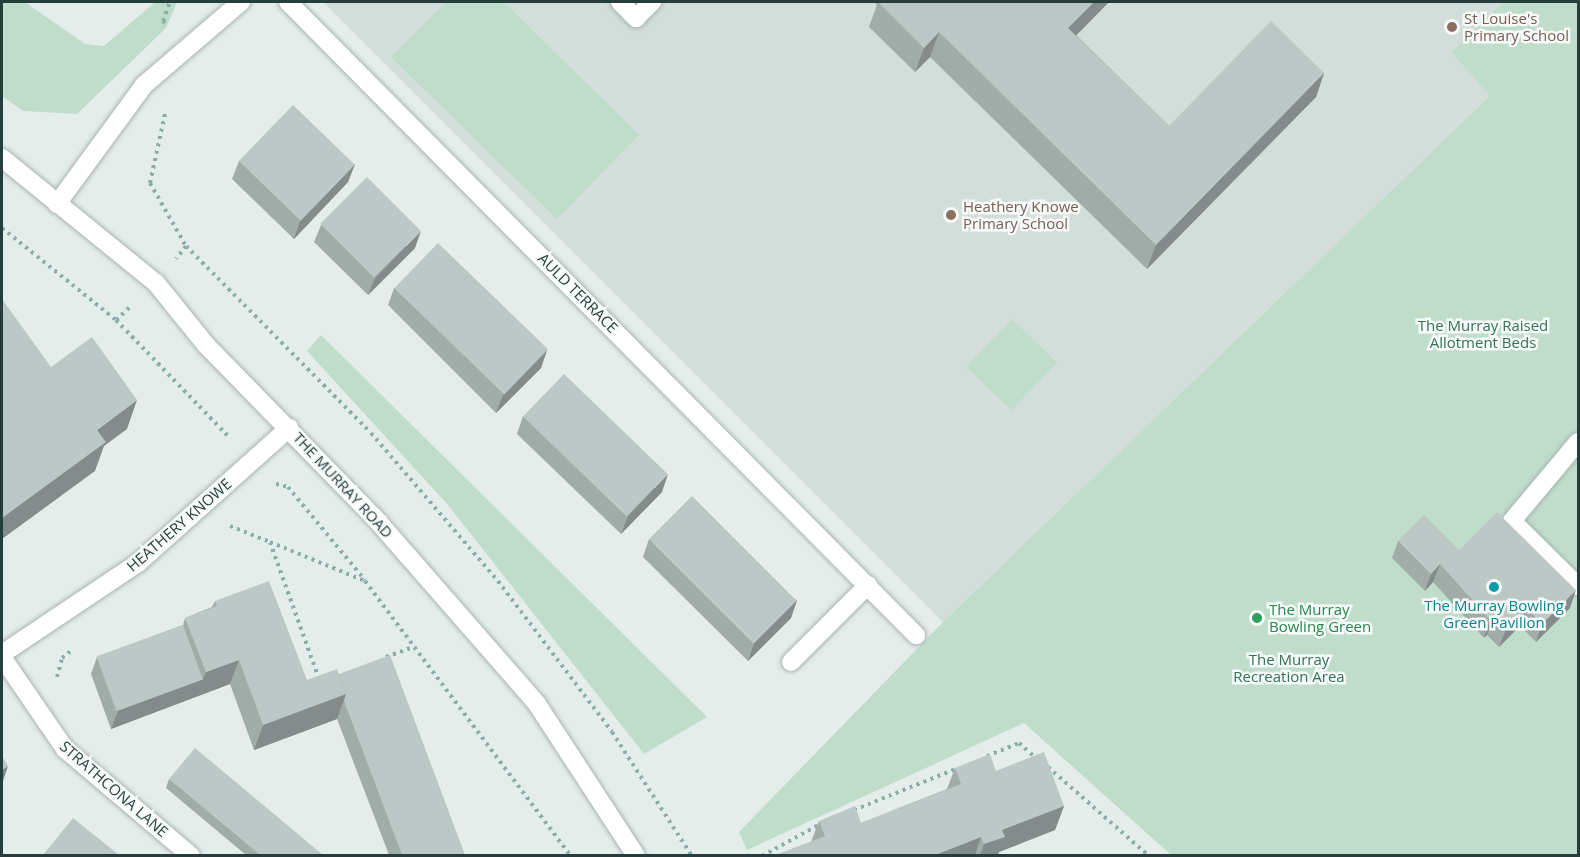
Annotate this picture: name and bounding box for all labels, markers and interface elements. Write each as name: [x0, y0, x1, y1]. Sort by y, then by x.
place label: St Louise's Primary School: [1464, 9, 1569, 44]
marker: St Louise's Primary School: [1445, 20, 1459, 34]
place label: Heathery Knowe Primary School: [963, 197, 1079, 232]
marker: Heathery Knowe Primary School: [944, 208, 958, 222]
street label: AULD TERRACE: [534, 249, 622, 337]
park label: The Murray Raised Allotment Beds: [1418, 316, 1548, 351]
street label: THE MURRAY ROAD: [290, 429, 396, 541]
street label: HEATHERY KNOWE: [123, 475, 235, 575]
marker: The Murray Bowling Green Pavilion: [1487, 580, 1501, 594]
place label: The Murray Bowling Green Pavilion: [1424, 596, 1564, 631]
place label: The Murray Bowling Green: [1269, 600, 1371, 635]
marker: The Murray Bowling Green: [1250, 611, 1264, 625]
park label: The Murray Recreation Area: [1233, 650, 1345, 685]
street label: STRATHCONA LANE: [56, 737, 172, 841]

